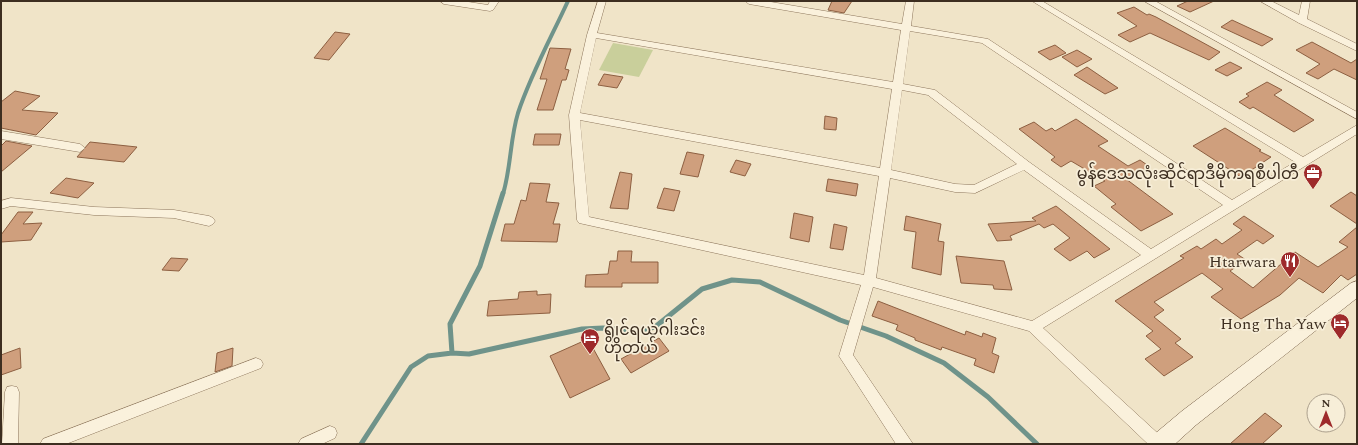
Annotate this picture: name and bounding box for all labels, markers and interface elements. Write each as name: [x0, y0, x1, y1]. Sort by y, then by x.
place label: မွန်ဒေသလုံးဆိုင်ရာဒီမိုကရစီပါတီ: [1077, 162, 1299, 188]
office icon: မွန်ဒေသလုံးဆိုင်ရာဒီမိုကရစီပါတီ: [1302, 162, 1324, 190]
place label: Htarwara: [1209, 250, 1276, 274]
restaurant icon: Htarwara: [1279, 250, 1301, 278]
place label: Hong Tha Yaw: [1220, 312, 1327, 336]
hotel icon: Hong Tha Yaw: [1329, 312, 1351, 340]
place label: ရွိုင်ရယ်ဂါးဒင်း ဟိုတယ်: [604, 318, 705, 362]
hotel icon: ရွိုင်ရယ်ဂါးဒင်း ဟိုတယ်: [579, 327, 601, 355]
north arrow: [1306, 393, 1346, 433]
text: N: [1322, 395, 1331, 412]

